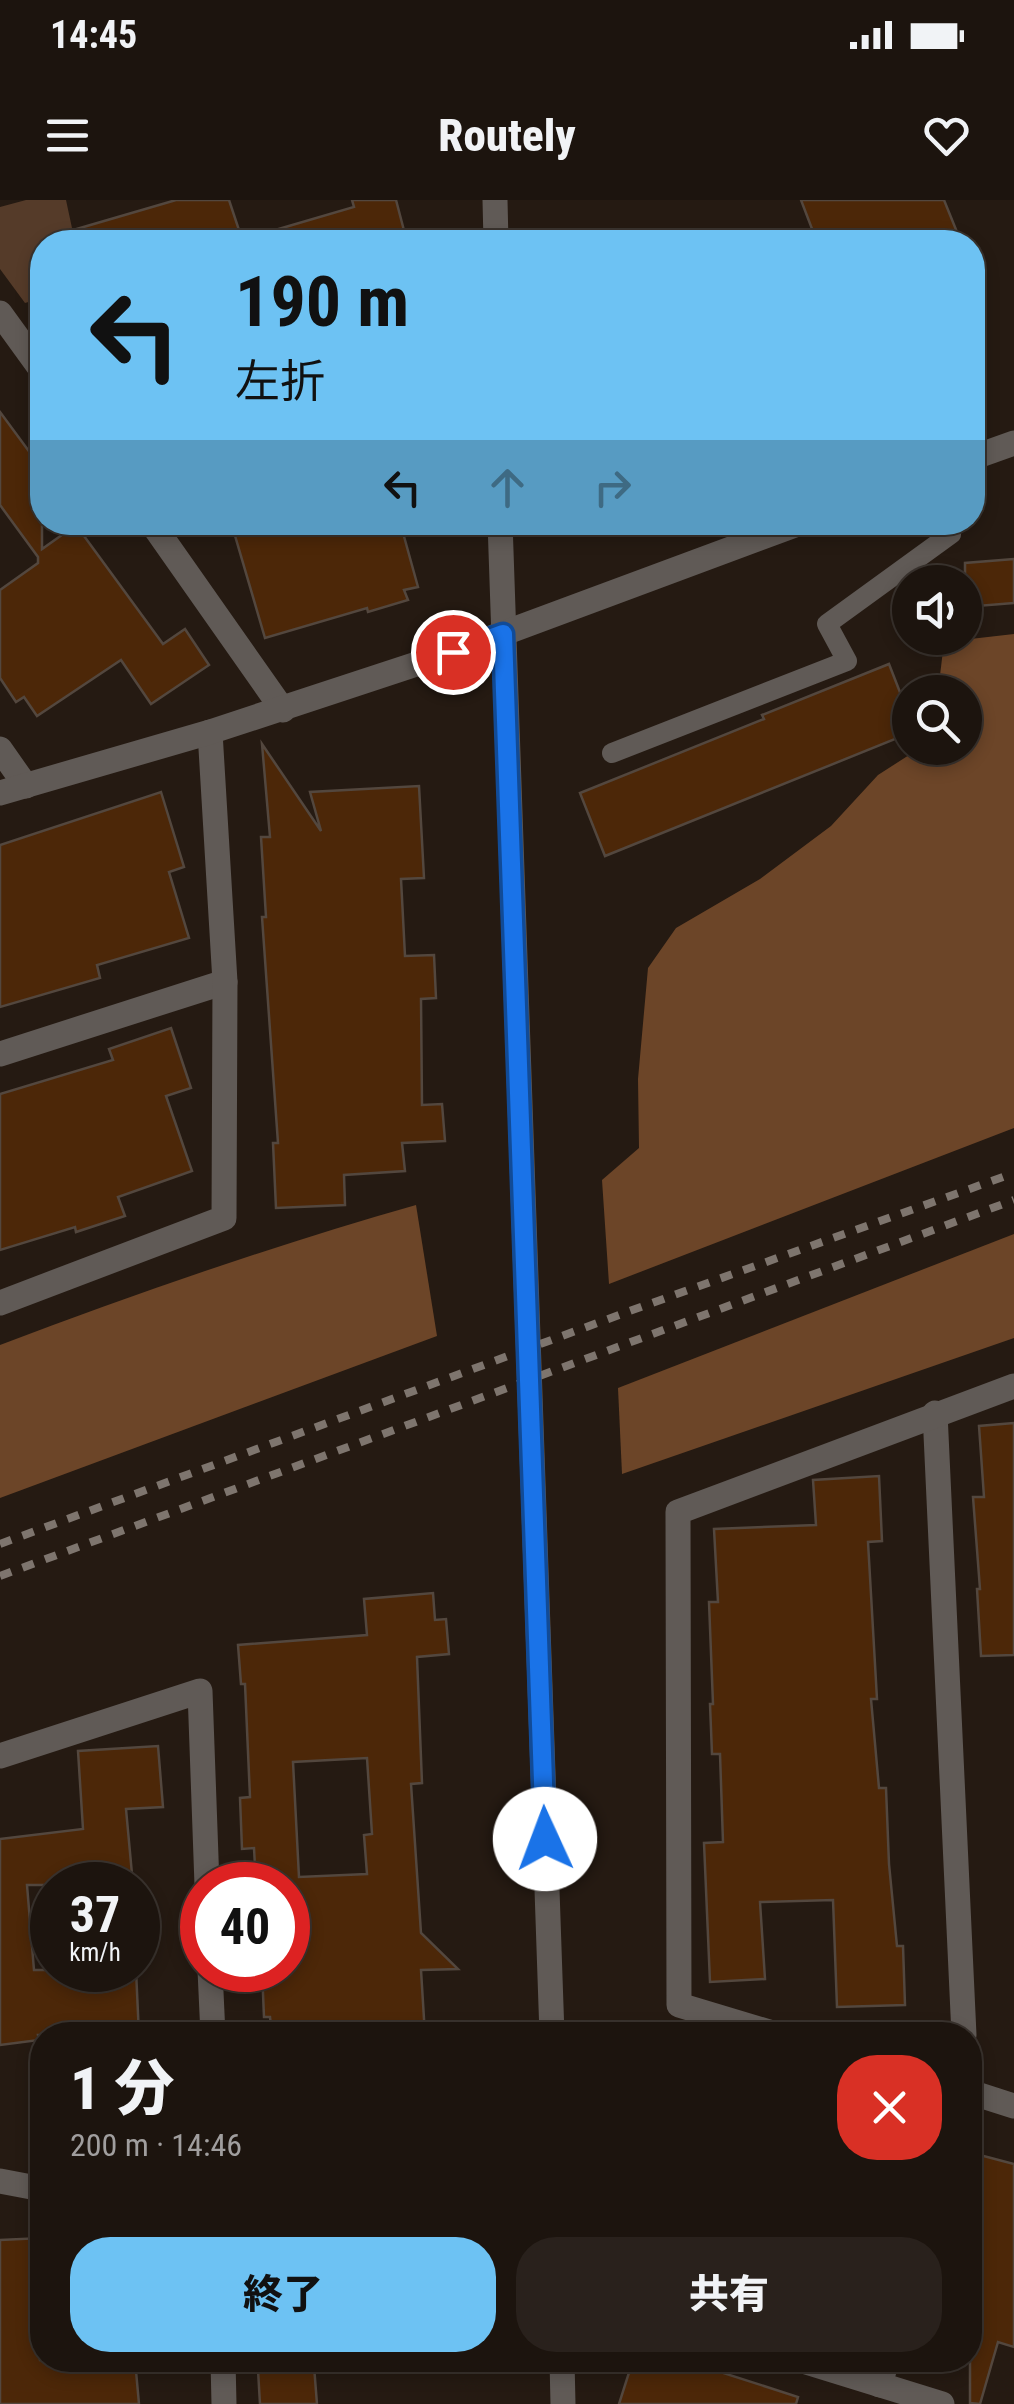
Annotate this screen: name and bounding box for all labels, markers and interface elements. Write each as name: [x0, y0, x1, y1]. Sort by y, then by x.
text: 14:45: [50, 13, 137, 57]
icon: menu: [40, 108, 95, 163]
icon: heart: [919, 108, 974, 163]
text: Routely: [438, 109, 576, 162]
text: 190 m: [235, 261, 409, 343]
icon: left: [70, 270, 200, 400]
text: 左折: [235, 355, 325, 408]
icon: left: [375, 460, 430, 515]
icon: ahead: [480, 460, 535, 515]
icon: right: [585, 460, 640, 515]
map controls: [892, 565, 982, 765]
button: sound: [892, 565, 982, 655]
pin: [411, 610, 496, 695]
icon: arrive: [426, 625, 481, 680]
button: search: [892, 675, 982, 765]
position arrow: [493, 1787, 597, 1891]
speed limit sign: 40: [180, 1862, 310, 1992]
text: 37: [70, 1886, 120, 1944]
text: km/h: [69, 1938, 121, 1967]
text: 1 分: [70, 2053, 174, 2124]
button: close: [837, 2055, 942, 2160]
text: 200 m · 14:46: [70, 2126, 242, 2164]
button: 終了: [70, 2237, 496, 2352]
button: 共有: [516, 2237, 942, 2352]

